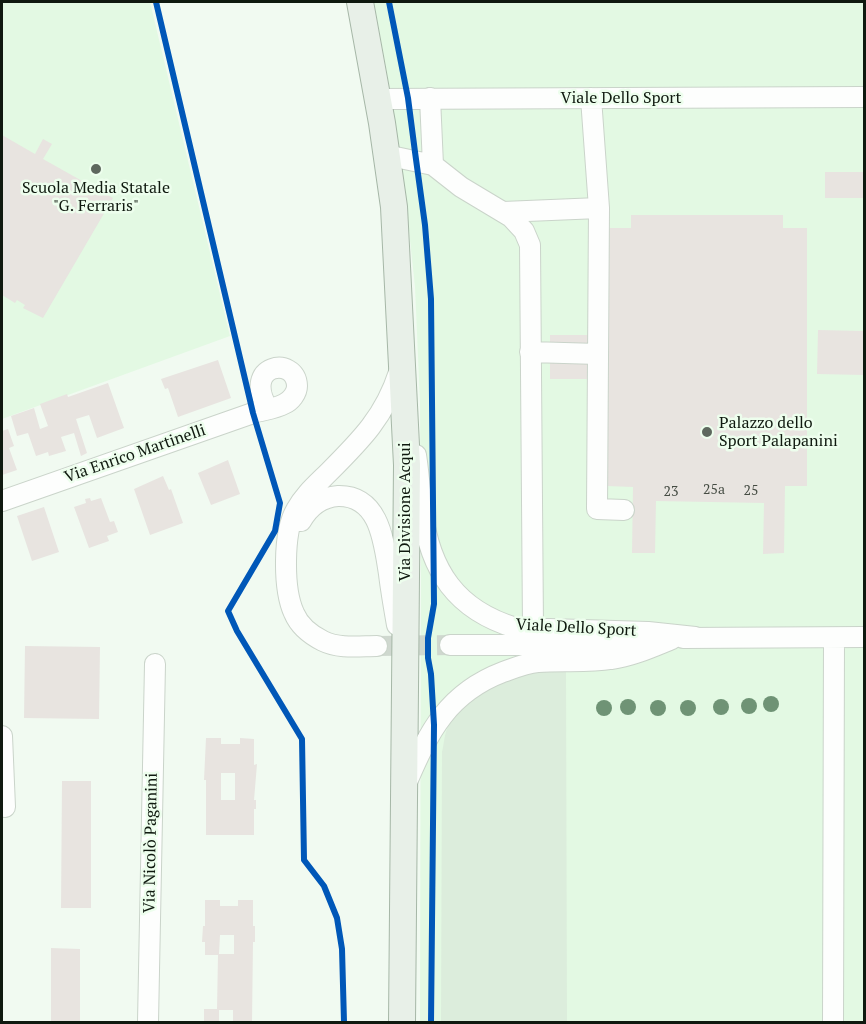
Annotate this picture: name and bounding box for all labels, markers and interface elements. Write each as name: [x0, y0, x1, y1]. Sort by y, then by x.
street label: Viale Dello Sport: [561, 88, 681, 108]
marker: Scuola Media Statale "G. Ferraris": [89, 162, 103, 176]
place label: Scuola Media Statale "G. Ferraris": [22, 178, 170, 216]
place label: Palazzo dello Sport Palapanini: [719, 413, 838, 451]
street label: Via Enrico Martinelli: [62, 421, 208, 487]
marker: Palazzo dello Sport Palapanini: [700, 425, 714, 439]
street label: Via Divisione Acqui: [395, 442, 415, 582]
house number: 25a: [703, 482, 725, 498]
house number: 25: [744, 483, 758, 499]
house number: 23: [664, 484, 678, 500]
street label: Viale Dello Sport: [515, 615, 637, 641]
street label: Via Nicolò Paganini: [140, 773, 162, 913]

